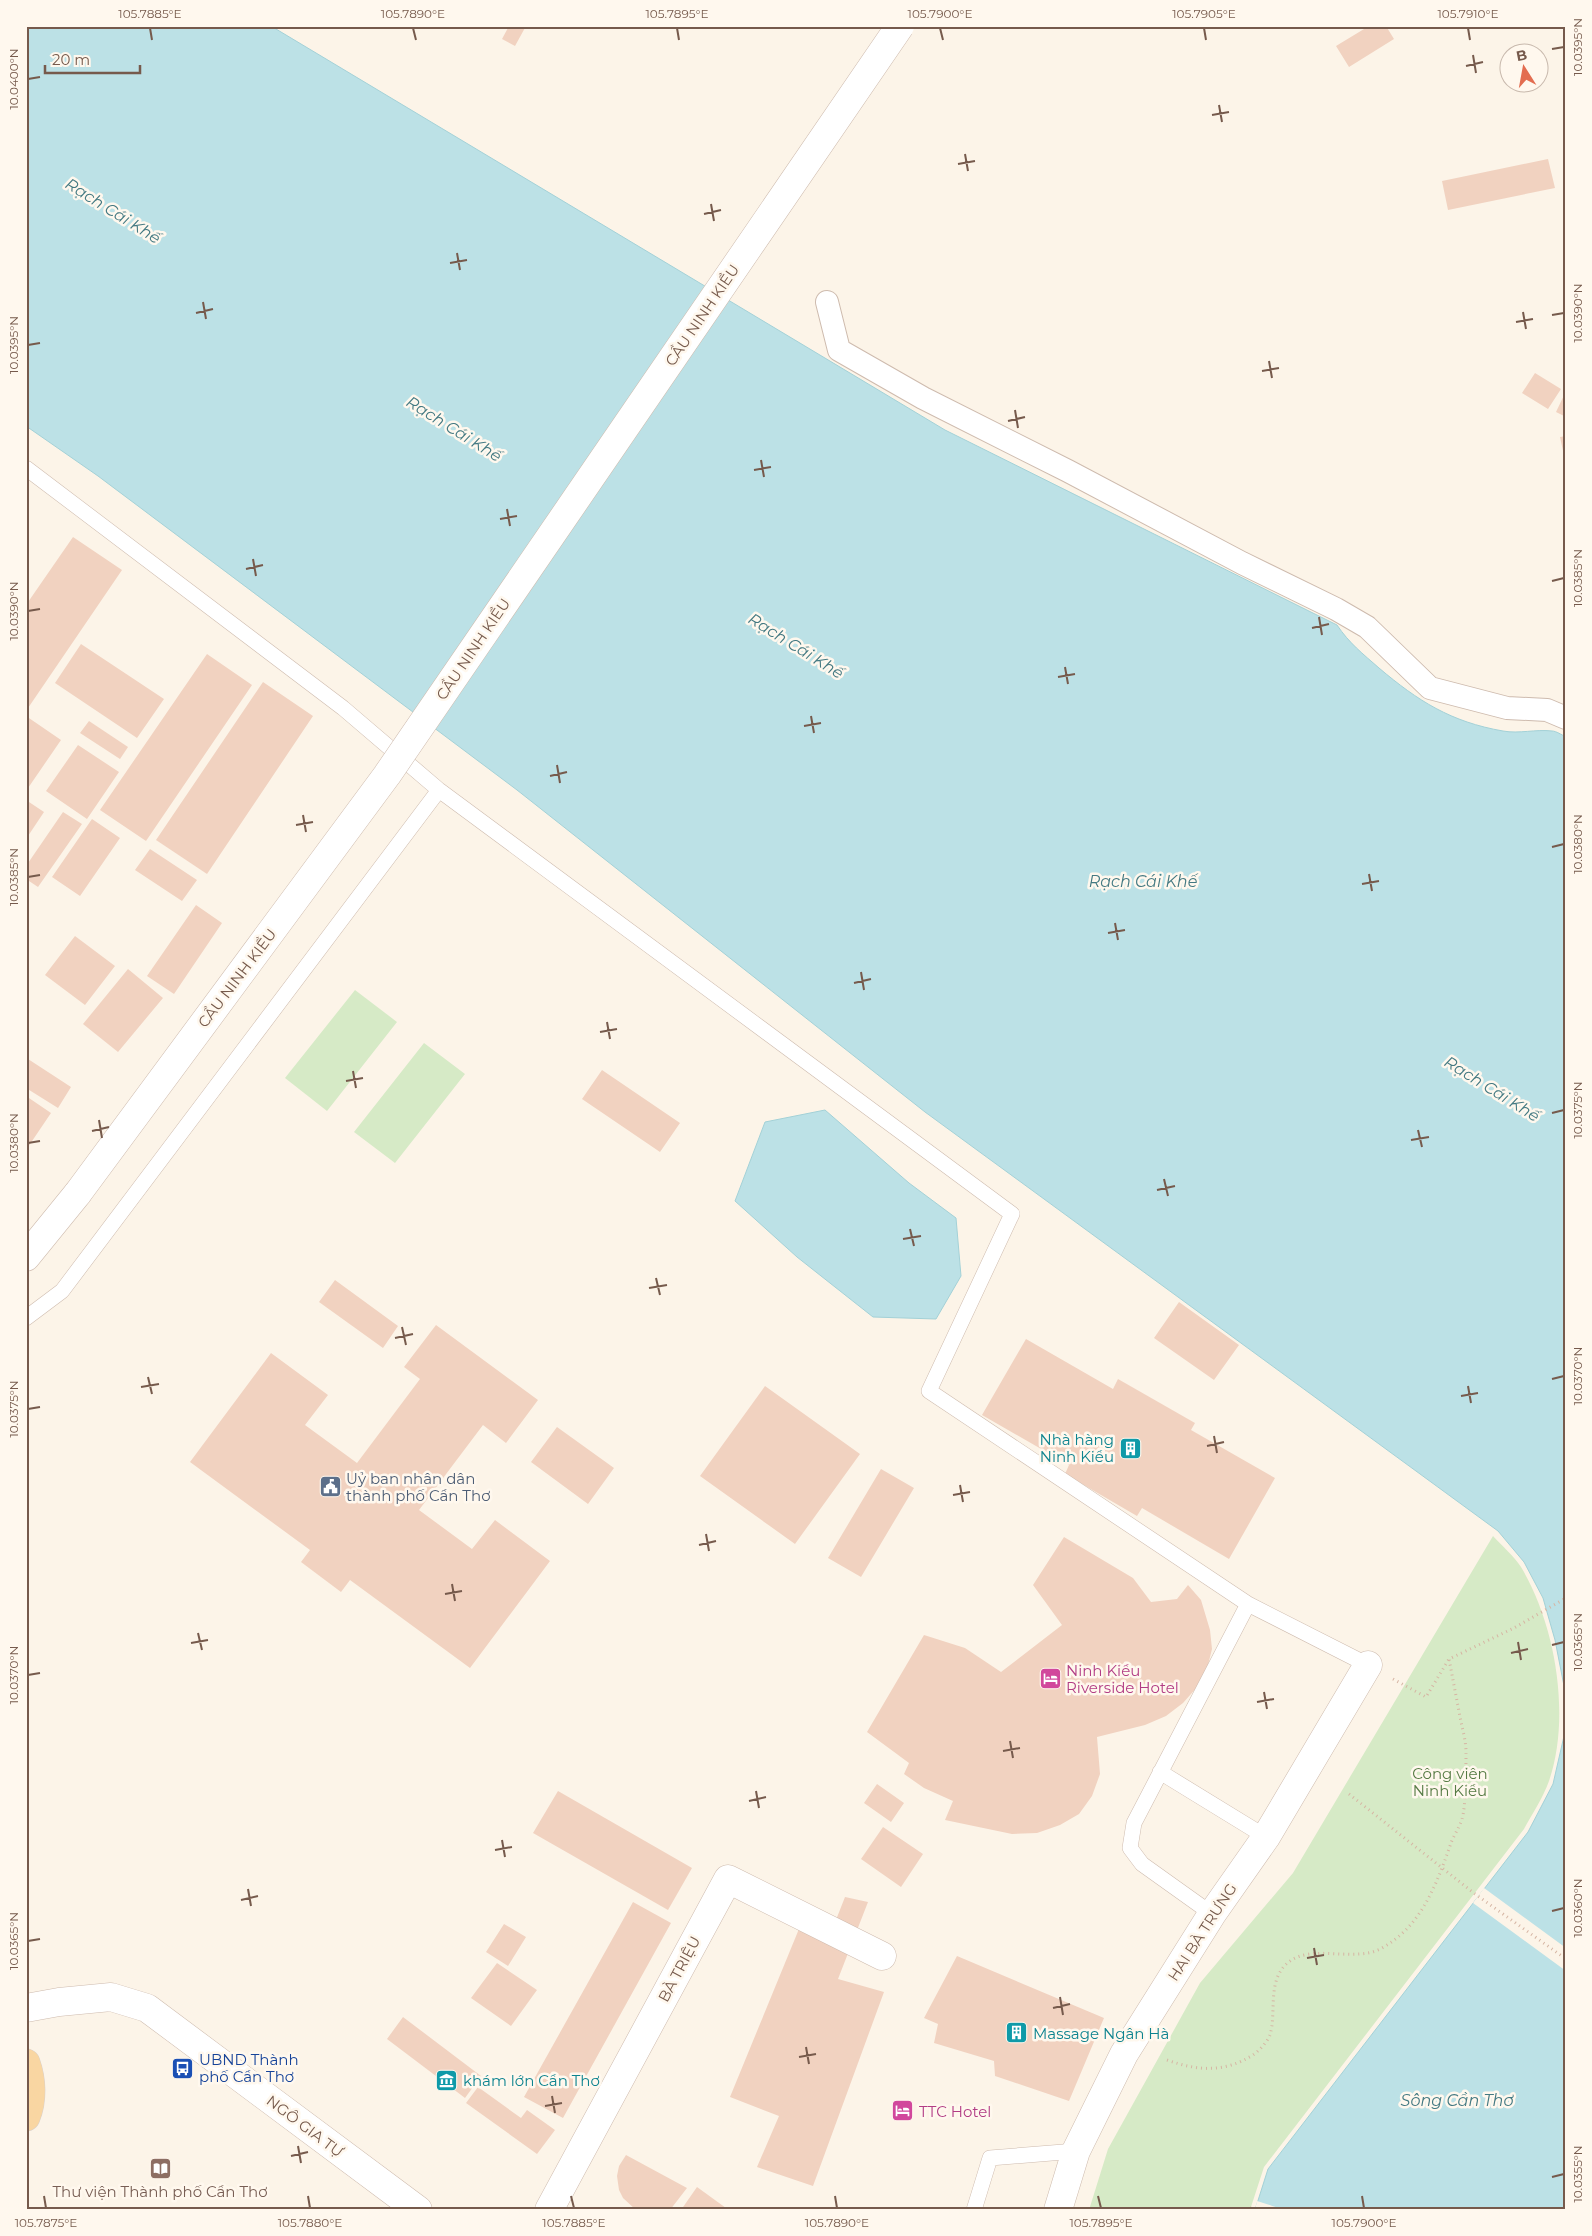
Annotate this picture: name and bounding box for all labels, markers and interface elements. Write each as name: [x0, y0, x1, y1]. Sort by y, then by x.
text: 105.7885°E: [118, 6, 182, 21]
text: 105.7890°E: [381, 6, 445, 21]
text: 105.7895°E: [646, 6, 708, 21]
text: 105.7900°E: [908, 6, 972, 21]
text: 105.7905°E: [1172, 6, 1236, 21]
text: 105.7910°E: [1437, 6, 1499, 21]
text: 10.0395°N: [1570, 18, 1585, 76]
scale bar: [45, 42, 140, 74]
north arrow: [1500, 42, 1550, 92]
text: B: [1515, 45, 1529, 65]
text: 10.0400°N: [6, 48, 21, 110]
text: 20 m: [52, 50, 90, 69]
water label: Rạch Cái Khế: [62, 174, 165, 249]
street label: CẦU NINH KIỀU: [661, 260, 743, 370]
text: 10.0390°N: [1570, 283, 1585, 343]
text: 10.0395°N: [6, 316, 21, 374]
water label: Rạch Cái Khế: [403, 392, 506, 467]
text: 10.0385°N: [1570, 549, 1585, 607]
text: 10.0390°N: [6, 581, 21, 641]
street label: CẦU NINH KIỀU: [432, 594, 514, 704]
water label: Rạch Cái Khế: [745, 609, 848, 684]
text: 10.0380°N: [1570, 814, 1585, 874]
text: 10.0385°N: [6, 848, 21, 906]
water label: Rạch Cái Khế: [1089, 872, 1199, 891]
street label: CẦU NINH KIỀU: [194, 925, 280, 1031]
water label: Rạch Cái Khế: [1441, 1052, 1544, 1127]
text: 10.0375°N: [1570, 1081, 1585, 1139]
text: 10.0380°N: [6, 1113, 21, 1173]
text: 10.0370°N: [1570, 1347, 1585, 1405]
text: 10.0375°N: [6, 1380, 21, 1438]
place label: Nhà hàng Ninh Kiều: [1039, 1430, 1114, 1466]
building icon: Nhà hàng Ninh Kiều: [1118, 1436, 1142, 1460]
place label: Uỷ ban nhân dân thành phố Cần Thơ: [346, 1469, 491, 1505]
public building icon: Uỷ ban nhân dân thành phố Cần Thơ: [318, 1475, 342, 1499]
text: 10.0365°N: [1570, 1613, 1585, 1671]
text: 10.0370°N: [6, 1646, 21, 1704]
place label: Ninh Kiều Riverside Hotel: [1066, 1661, 1179, 1697]
hotel icon: Ninh Kiều Riverside Hotel: [1038, 1667, 1062, 1691]
park label: Công viên Ninh Kiều: [1412, 1764, 1488, 1800]
text: 10.0360°N: [1570, 1878, 1585, 1938]
street label: HAI BÀ TRƯNG: [1163, 1880, 1241, 1984]
text: 10.0365°N: [6, 1912, 21, 1970]
street label: BÀ TRIỆU: [654, 1933, 704, 2005]
building icon: Massage Ngân Hà: [1005, 2021, 1029, 2045]
place label: Massage Ngân Hà: [1033, 2024, 1169, 2043]
place label: UBND Thành phố Cần Thơ: [199, 2050, 299, 2086]
bus stop icon: UBND Thành phố Cần Thơ: [171, 2056, 195, 2080]
museum icon: khám lớn Cần Thơ: [435, 2068, 459, 2092]
place label: khám lớn Cần Thơ: [463, 2071, 600, 2090]
street label: NGÔ GIA TỰ: [263, 2091, 347, 2161]
water label: Sông Cần Thơ: [1401, 2091, 1514, 2110]
hotel icon: TTC Hotel: [891, 2099, 915, 2123]
place label: TTC Hotel: [919, 2102, 991, 2121]
text: 10.0355°N: [1570, 2145, 1585, 2203]
library icon: Thư viện Thành phố Cần Thơ: [148, 2156, 172, 2180]
place label: Thư viện Thành phố Cần Thơ: [52, 2182, 268, 2201]
text: 105.7875°E: [15, 2215, 77, 2230]
text: 105.7880°E: [278, 2215, 342, 2230]
text: 105.7885°E: [542, 2215, 606, 2230]
text: 105.7890°E: [805, 2215, 869, 2230]
text: 105.7895°E: [1070, 2215, 1132, 2230]
text: 105.7900°E: [1332, 2215, 1396, 2230]

